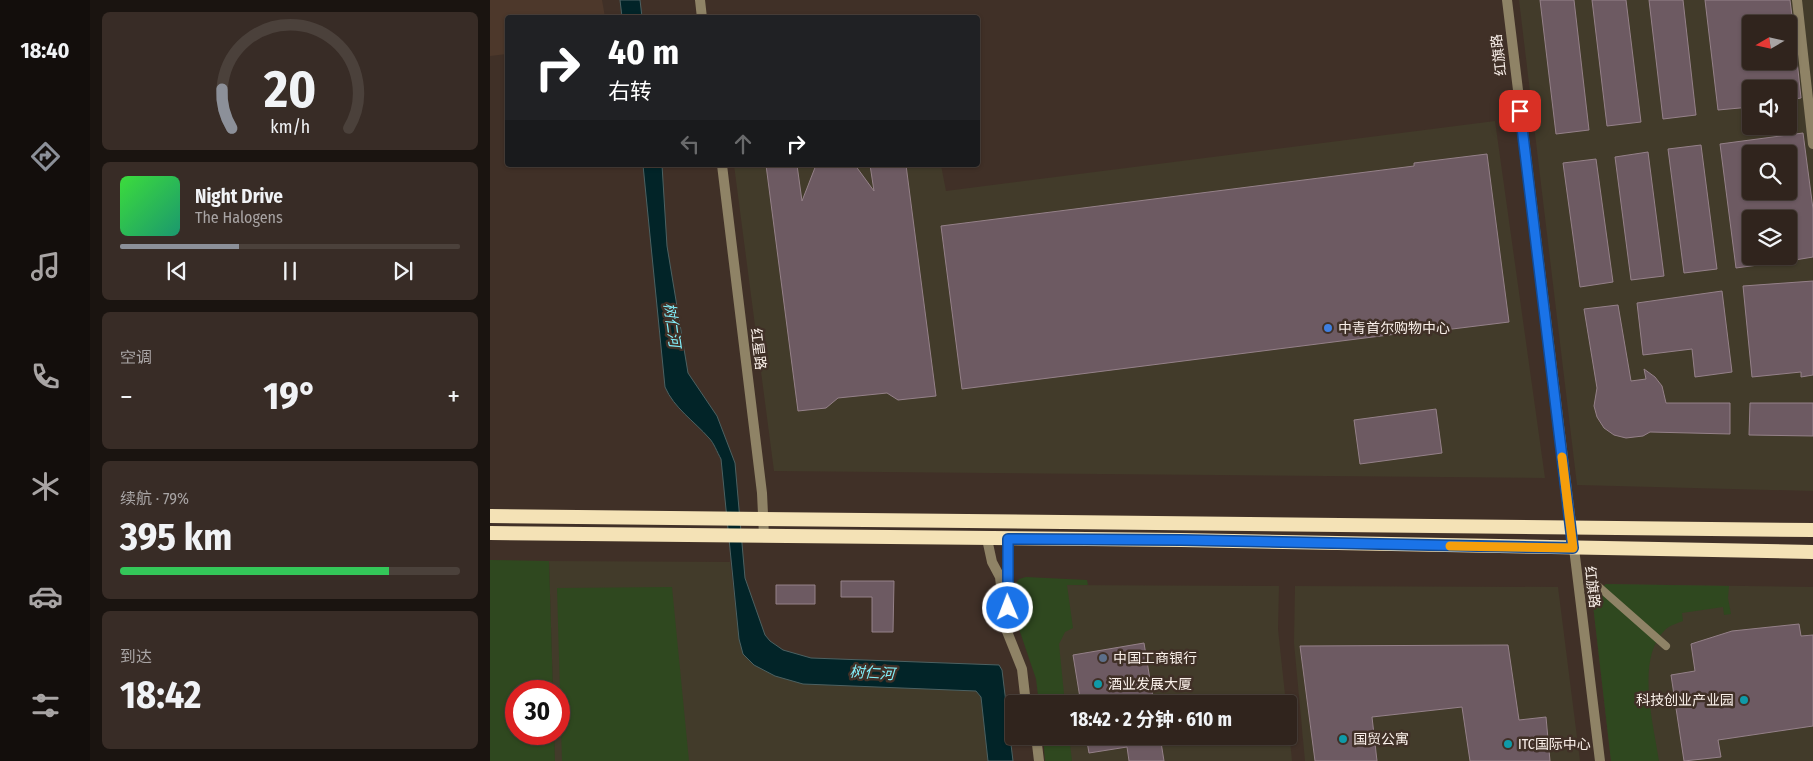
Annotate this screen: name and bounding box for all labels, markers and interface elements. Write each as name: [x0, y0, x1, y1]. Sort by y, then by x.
north arrow: [1742, 15, 1798, 70]
map controls: [1742, 15, 1797, 265]
text: 40 m: [608, 31, 679, 73]
street label: 红旗路: [1488, 33, 1510, 77]
icon: right: [525, 35, 590, 100]
text: 18:40: [20, 37, 70, 64]
text: 20: [263, 58, 316, 121]
text: 右转: [608, 78, 652, 105]
button: sound: [1742, 80, 1797, 135]
pin: [1499, 90, 1541, 132]
icon: arrive: [1506, 97, 1534, 125]
text: km/h: [270, 116, 310, 138]
icon: left: [676, 130, 704, 158]
icon: ahead: [729, 130, 757, 158]
icon: right: [782, 130, 810, 158]
icon: directions: [28, 139, 63, 174]
button: search: [1742, 145, 1797, 200]
text: Night Drive: [195, 185, 283, 208]
text: The Halogens: [195, 208, 283, 227]
button: layers: [1742, 210, 1797, 265]
icon: music: [28, 249, 63, 284]
icon: previous: [163, 257, 191, 285]
icon: pause: [276, 257, 304, 285]
icon: next: [389, 257, 417, 285]
water label: 树仁河: [660, 301, 684, 351]
place label: 中青首尔购物中心: [1338, 320, 1450, 337]
marker: 中青首尔购物中心: [1322, 322, 1334, 334]
street label: 红星路: [747, 327, 769, 371]
text: 空调: [120, 348, 152, 367]
icon: phone: [28, 359, 63, 394]
text: 19°: [263, 373, 317, 419]
text: −: [120, 380, 133, 413]
text: +: [447, 380, 460, 413]
icon: climate: [28, 469, 63, 504]
text: 续航 · 79%: [120, 489, 189, 508]
text: 395 km: [120, 514, 232, 560]
street label: 红旗路: [1581, 565, 1603, 609]
icon: car: [28, 579, 63, 614]
position arrow: [981, 581, 1033, 633]
text: 到达: [120, 647, 152, 666]
place label: 中国工商银行: [1113, 650, 1197, 667]
marker: 中国工商银行: [1097, 652, 1109, 664]
water label: 树仁河: [849, 663, 898, 683]
text: 18:42: [120, 672, 201, 718]
place label: 酒业发展大厦: [1108, 676, 1192, 693]
marker: 酒业发展大厦: [1092, 678, 1104, 690]
speed limit sign: 30: [505, 680, 570, 745]
icon: filters: [28, 688, 63, 723]
place label: 科技创业产业园: [1636, 692, 1734, 709]
marker: 科技创业产业园: [1738, 694, 1750, 706]
text: 18:42 · 2 分钟 · 610 m: [1070, 708, 1232, 731]
place label: 国贸公寓: [1353, 731, 1409, 748]
marker: 国贸公寓: [1337, 733, 1349, 745]
place label: ITC国际中心: [1518, 736, 1591, 753]
marker: ITC国际中心: [1502, 738, 1514, 750]

